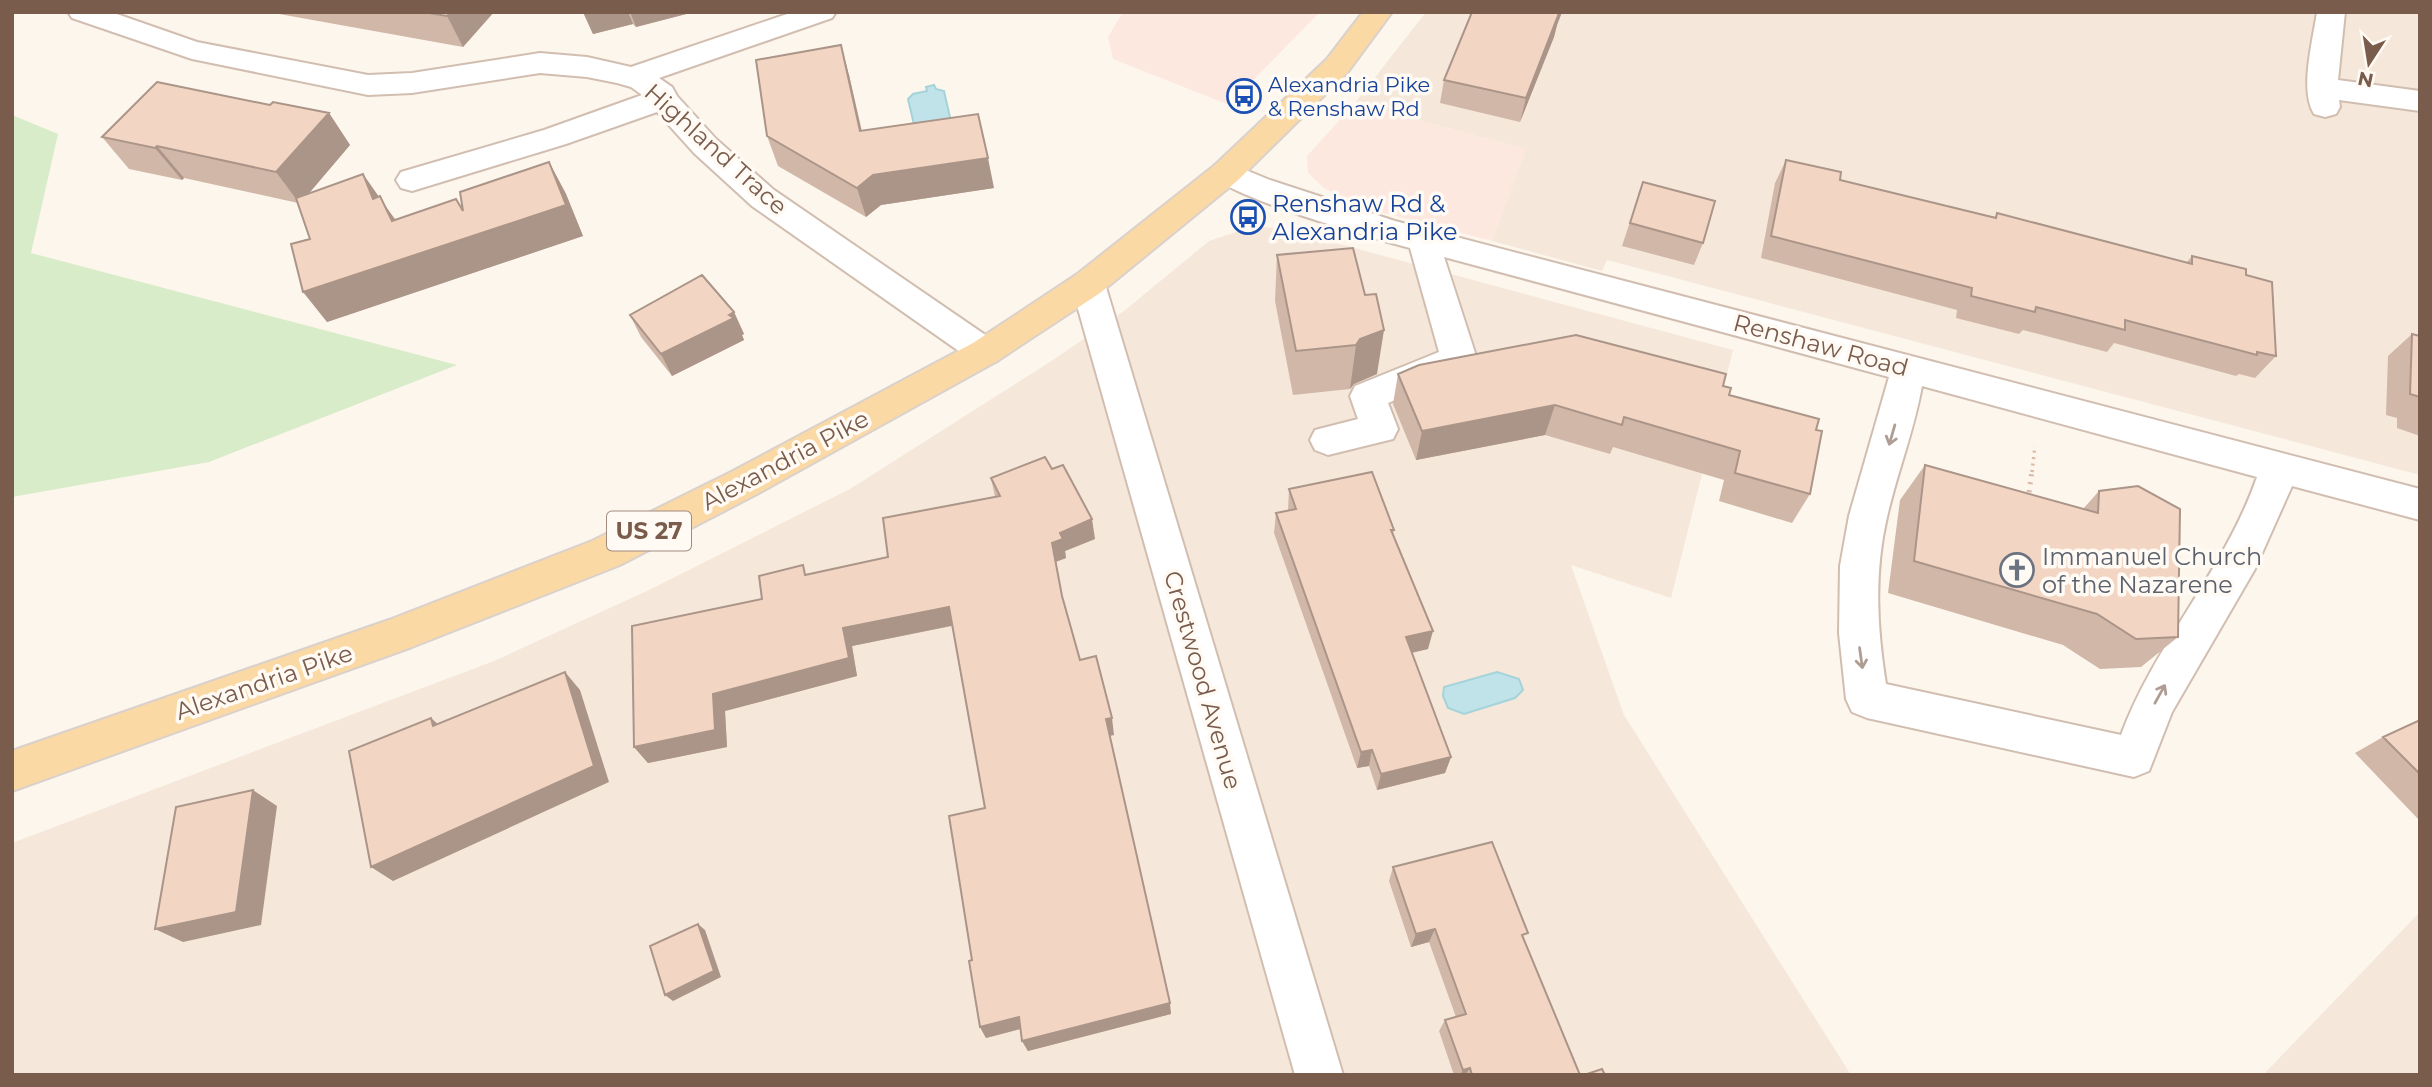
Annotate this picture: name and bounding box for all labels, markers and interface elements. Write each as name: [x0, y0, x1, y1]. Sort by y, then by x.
north arrow: [2334, 28, 2404, 98]
text: N: [2356, 66, 2375, 92]
place label: Alexandria Pike & Renshaw Rd: [1268, 72, 1430, 121]
street label: Highland Trace: [639, 77, 793, 221]
bus stop icon: Alexandria Pike & Renshaw Rd: [1225, 77, 1263, 115]
place label: Renshaw Rd & Alexandria Pike: [1272, 189, 1457, 246]
bus stop icon: Renshaw Rd & Alexandria Pike: [1229, 198, 1267, 236]
street label: Renshaw Road: [1730, 308, 1912, 382]
street label: Alexandria Pike: [696, 404, 874, 516]
one-way arrow: [1885, 423, 1898, 446]
road number: US 27: [607, 512, 691, 551]
place label: Immanuel Church of the Nazarene: [2042, 542, 2262, 599]
church icon: Immanuel Church of the Nazarene: [1998, 551, 2036, 589]
street label: Crestwood Avenue: [1158, 567, 1248, 793]
street label: Alexandria Pike: [172, 638, 356, 726]
one-way arrow: [1855, 646, 1868, 669]
one-way arrow: [2153, 685, 2167, 705]

